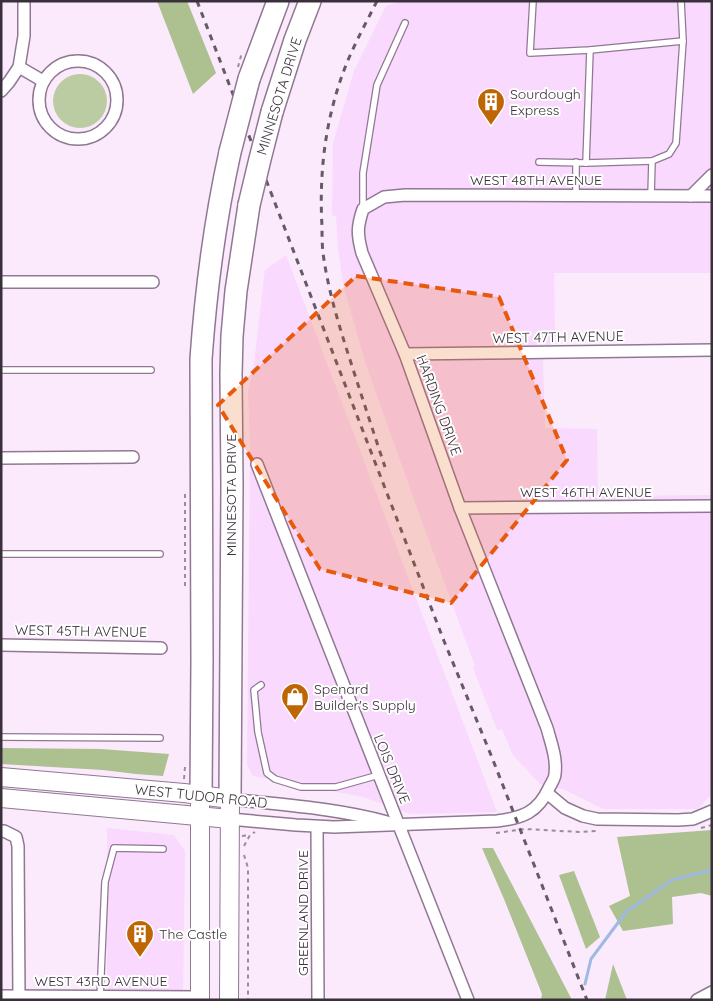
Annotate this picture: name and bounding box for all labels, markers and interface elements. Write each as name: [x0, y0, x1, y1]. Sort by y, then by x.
street label: MINNESOTA DRIVE: [252, 35, 306, 157]
place label: Sourdough Express: [510, 85, 581, 119]
building icon: Sourdough Express: [476, 87, 506, 126]
street label: WEST 48TH AVENUE: [470, 171, 602, 189]
street label: WEST 47TH AVENUE: [492, 327, 624, 347]
street label: HARDING DRIVE: [412, 352, 466, 458]
street label: MINNESOTA DRIVE: [222, 434, 240, 556]
street label: WEST 46TH AVENUE: [520, 483, 652, 501]
street label: WEST 45TH AVENUE: [15, 621, 147, 641]
place label: Spenard Builder's Supply: [314, 680, 416, 714]
shop icon: Spenard Builder's Supply: [280, 682, 310, 721]
street label: LOIS DRIVE: [370, 732, 414, 806]
street label: WEST TUDOR ROAD: [134, 780, 268, 812]
street label: GREENLAND DRIVE: [294, 850, 312, 976]
building icon: The Castle: [125, 919, 155, 958]
place label: The Castle: [159, 925, 227, 943]
street label: WEST 43RD AVENUE: [35, 972, 167, 990]

